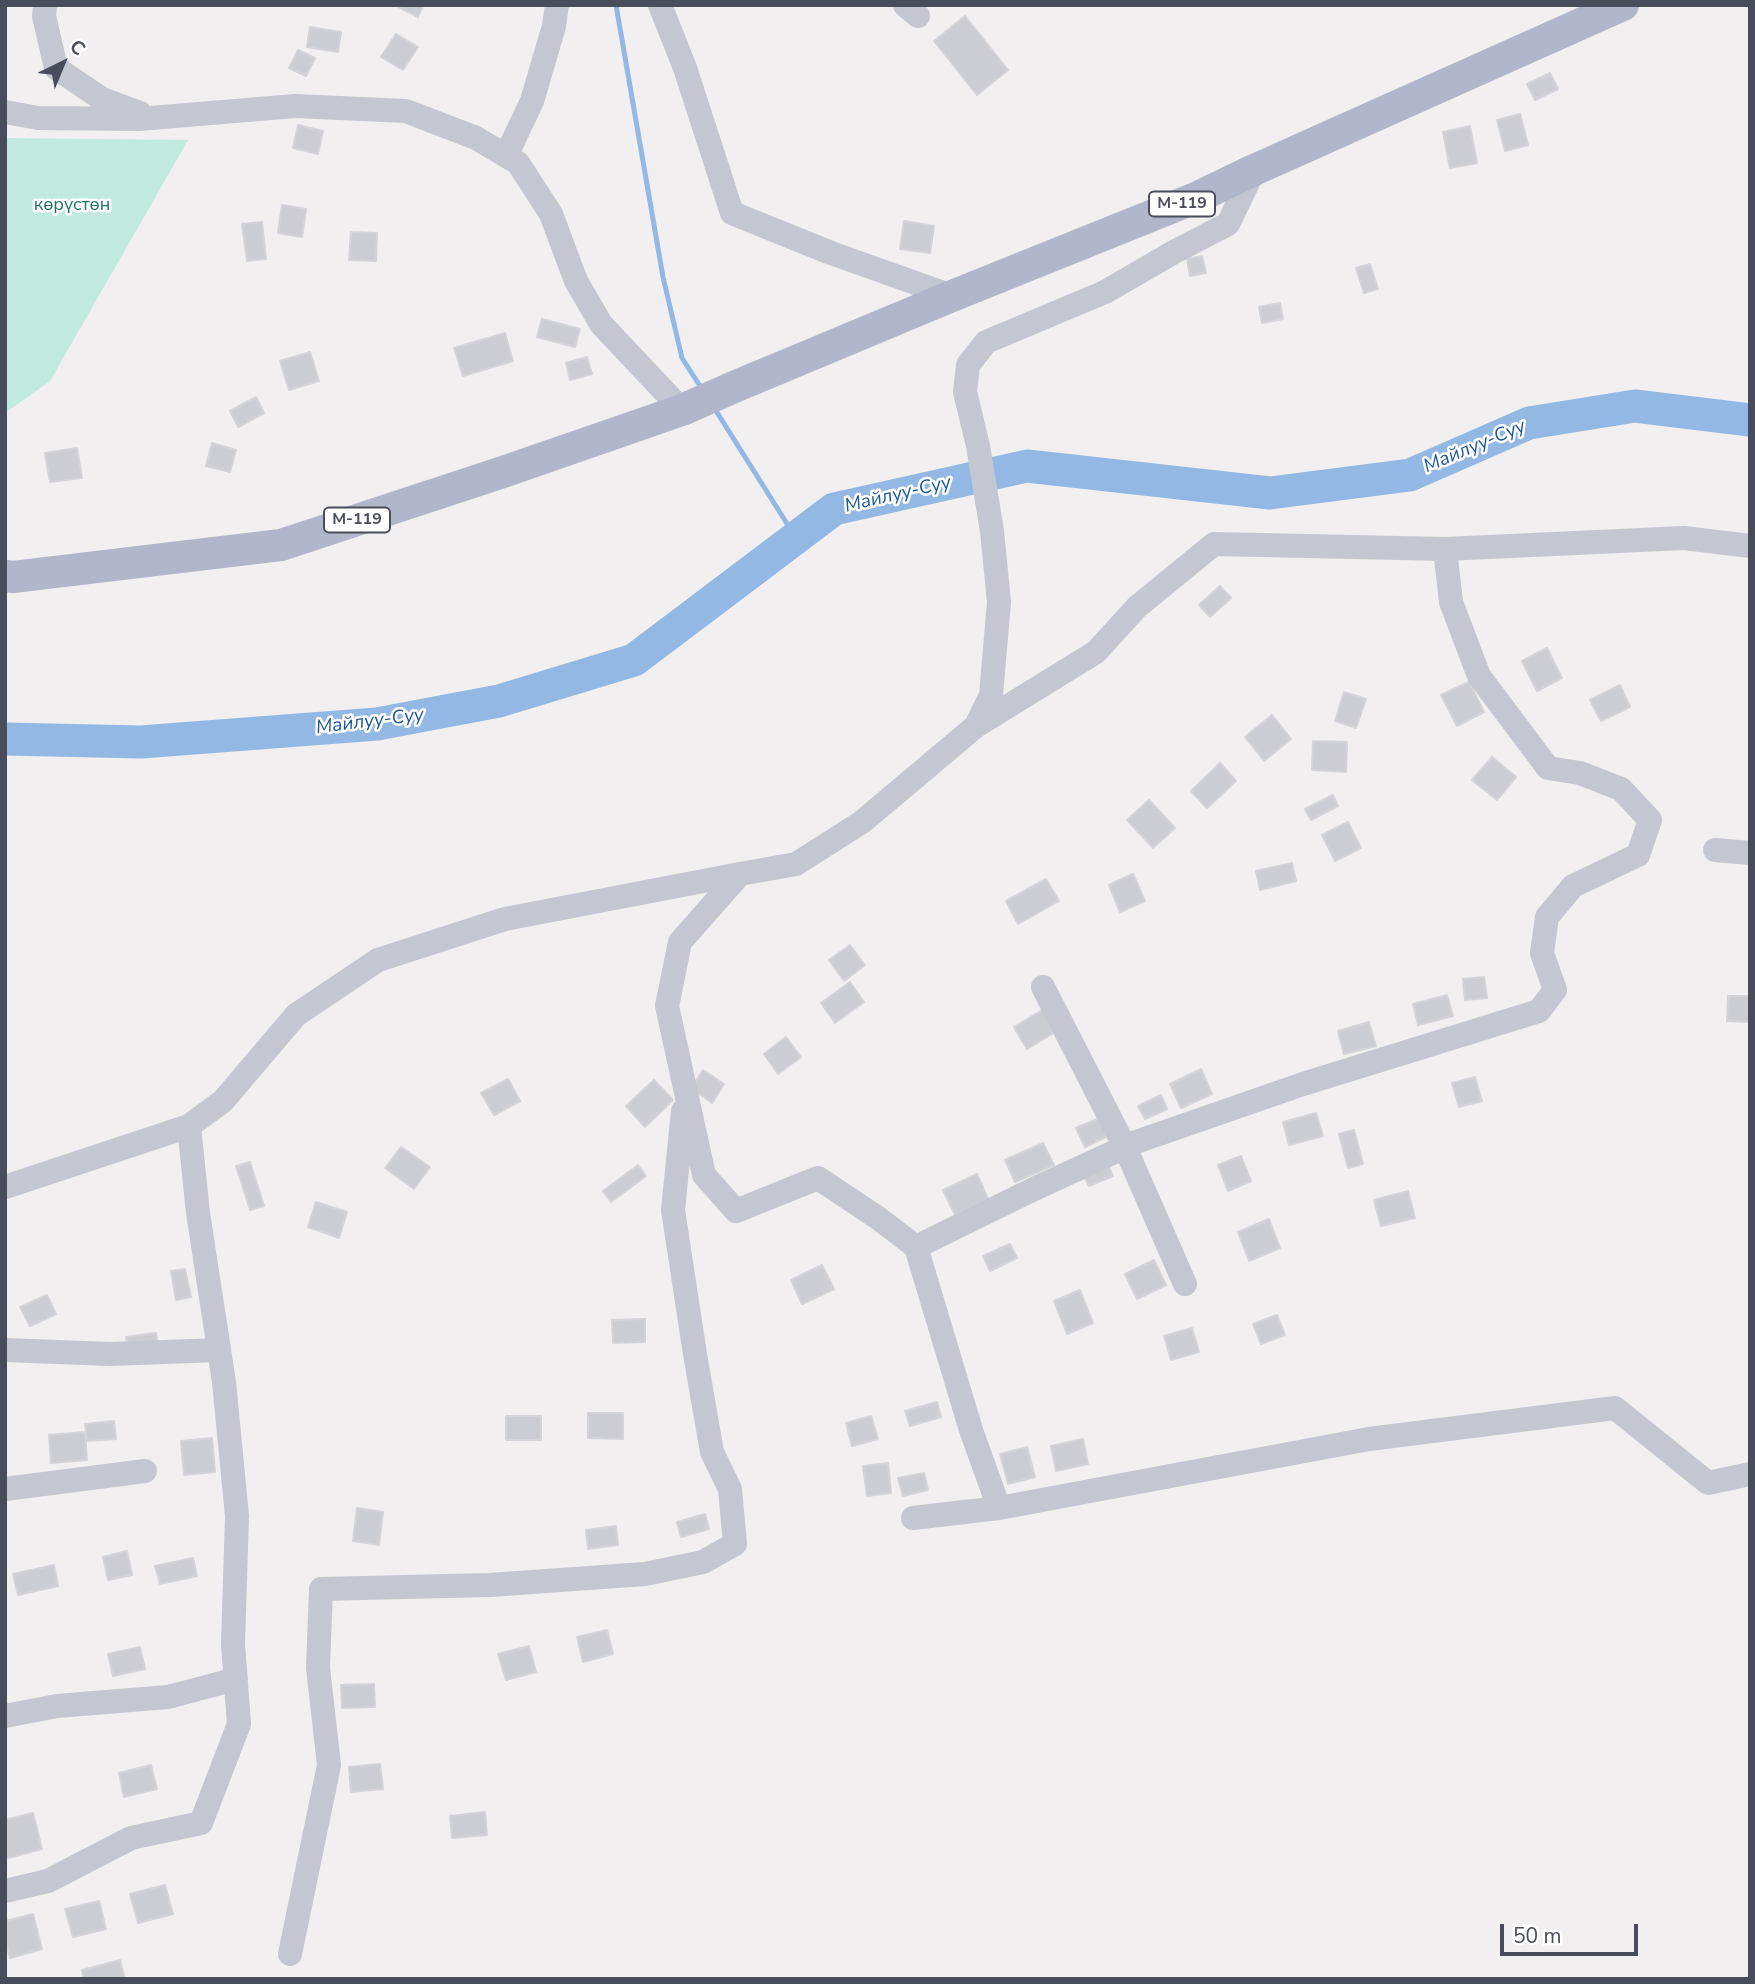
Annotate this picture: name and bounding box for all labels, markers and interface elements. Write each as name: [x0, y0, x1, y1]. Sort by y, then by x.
north arrow: [28, 28, 98, 98]
text: С: [64, 34, 91, 62]
road number: М-119: [1149, 192, 1215, 216]
park label: көрүстөн: [34, 195, 110, 217]
water label: Майлуу-Суу: [1421, 415, 1529, 479]
water label: Майлуу-Суу: [843, 472, 953, 518]
road number: М-119: [324, 508, 390, 533]
water label: Майлуу-Суу: [315, 704, 425, 740]
scale bar: [1503, 1910, 1641, 1954]
text: 50 m: [1513, 1922, 1562, 1950]

